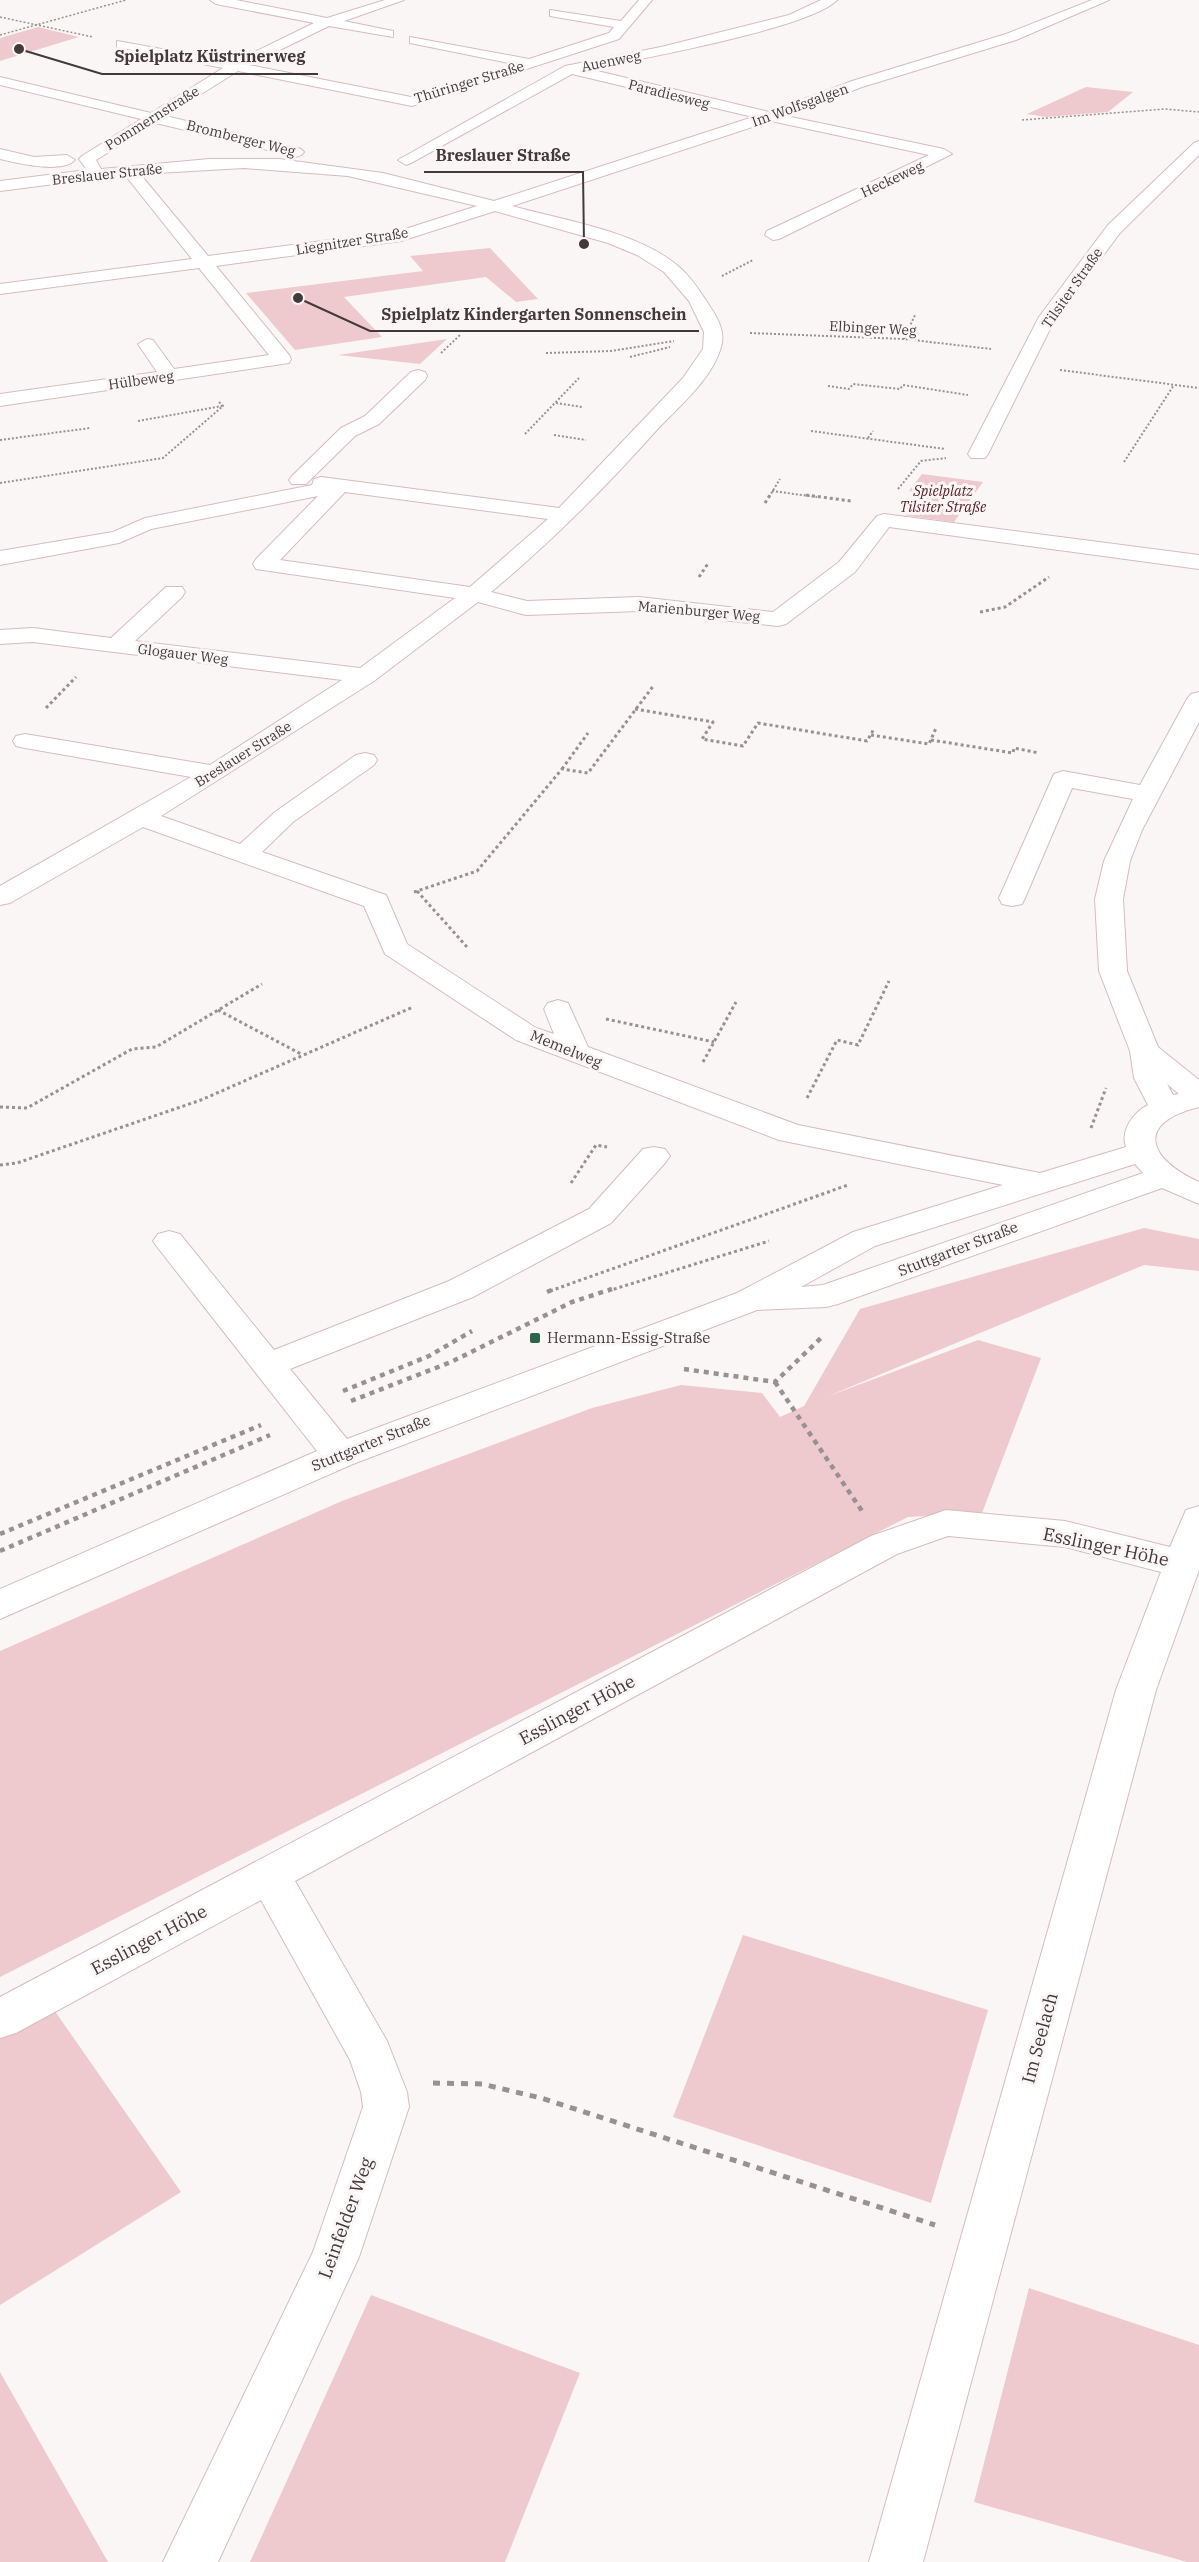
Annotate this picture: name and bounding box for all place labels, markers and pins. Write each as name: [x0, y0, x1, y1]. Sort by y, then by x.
callout: Spielplatz Küstrinerweg: [102, 40, 318, 74]
callout: Breslauer Straße: [424, 138, 583, 172]
callout: Spielplatz Kindergarten Sonnenschein: [370, 297, 699, 331]
place label: Hermann-Essig-Straße: [547, 1328, 710, 1347]
marker: Hermann-Essig-Straße: [528, 1331, 542, 1345]

